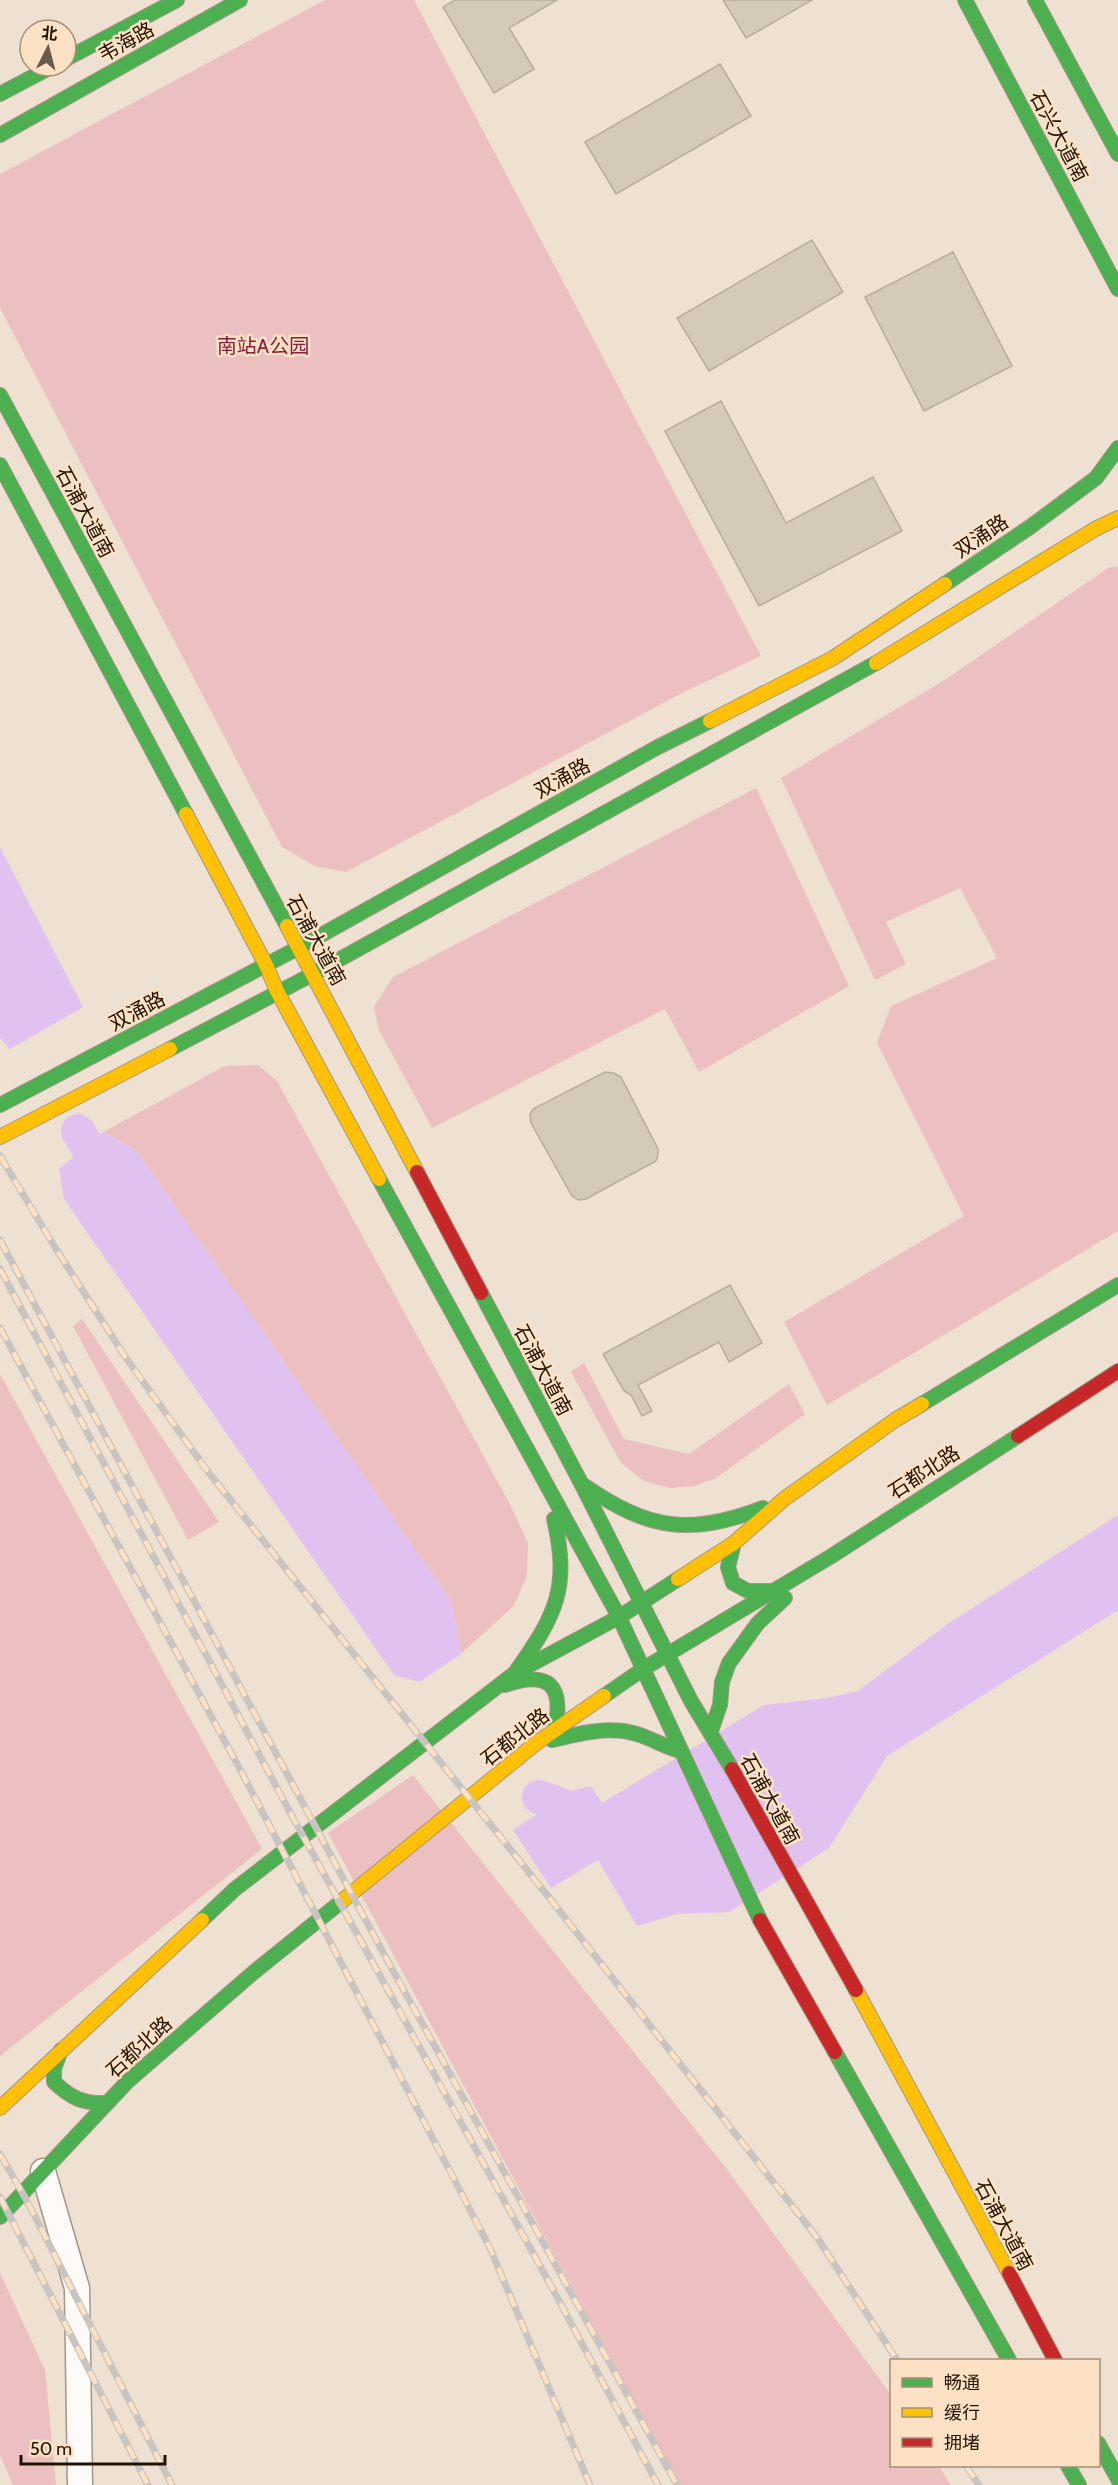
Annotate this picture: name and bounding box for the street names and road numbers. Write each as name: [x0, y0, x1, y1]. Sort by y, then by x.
street label: 韦海路: [94, 17, 158, 67]
street label: 石兴大道南: [1025, 86, 1093, 186]
street label: 石浦大道南: [51, 462, 119, 562]
street label: 双涌路: [949, 509, 1013, 563]
street label: 双涌路: [530, 753, 594, 803]
street label: 石浦大道南: [281, 890, 351, 990]
street label: 双涌路: [105, 986, 169, 1036]
street label: 石浦大道南: [509, 1320, 577, 1420]
street label: 石都北路: [884, 1440, 964, 1504]
street label: 石都北路: [476, 1703, 554, 1771]
street label: 石浦大道南: [735, 1749, 805, 1849]
street label: 石都北路: [101, 2011, 177, 2083]
street label: 石浦大道南: [970, 2175, 1038, 2275]

